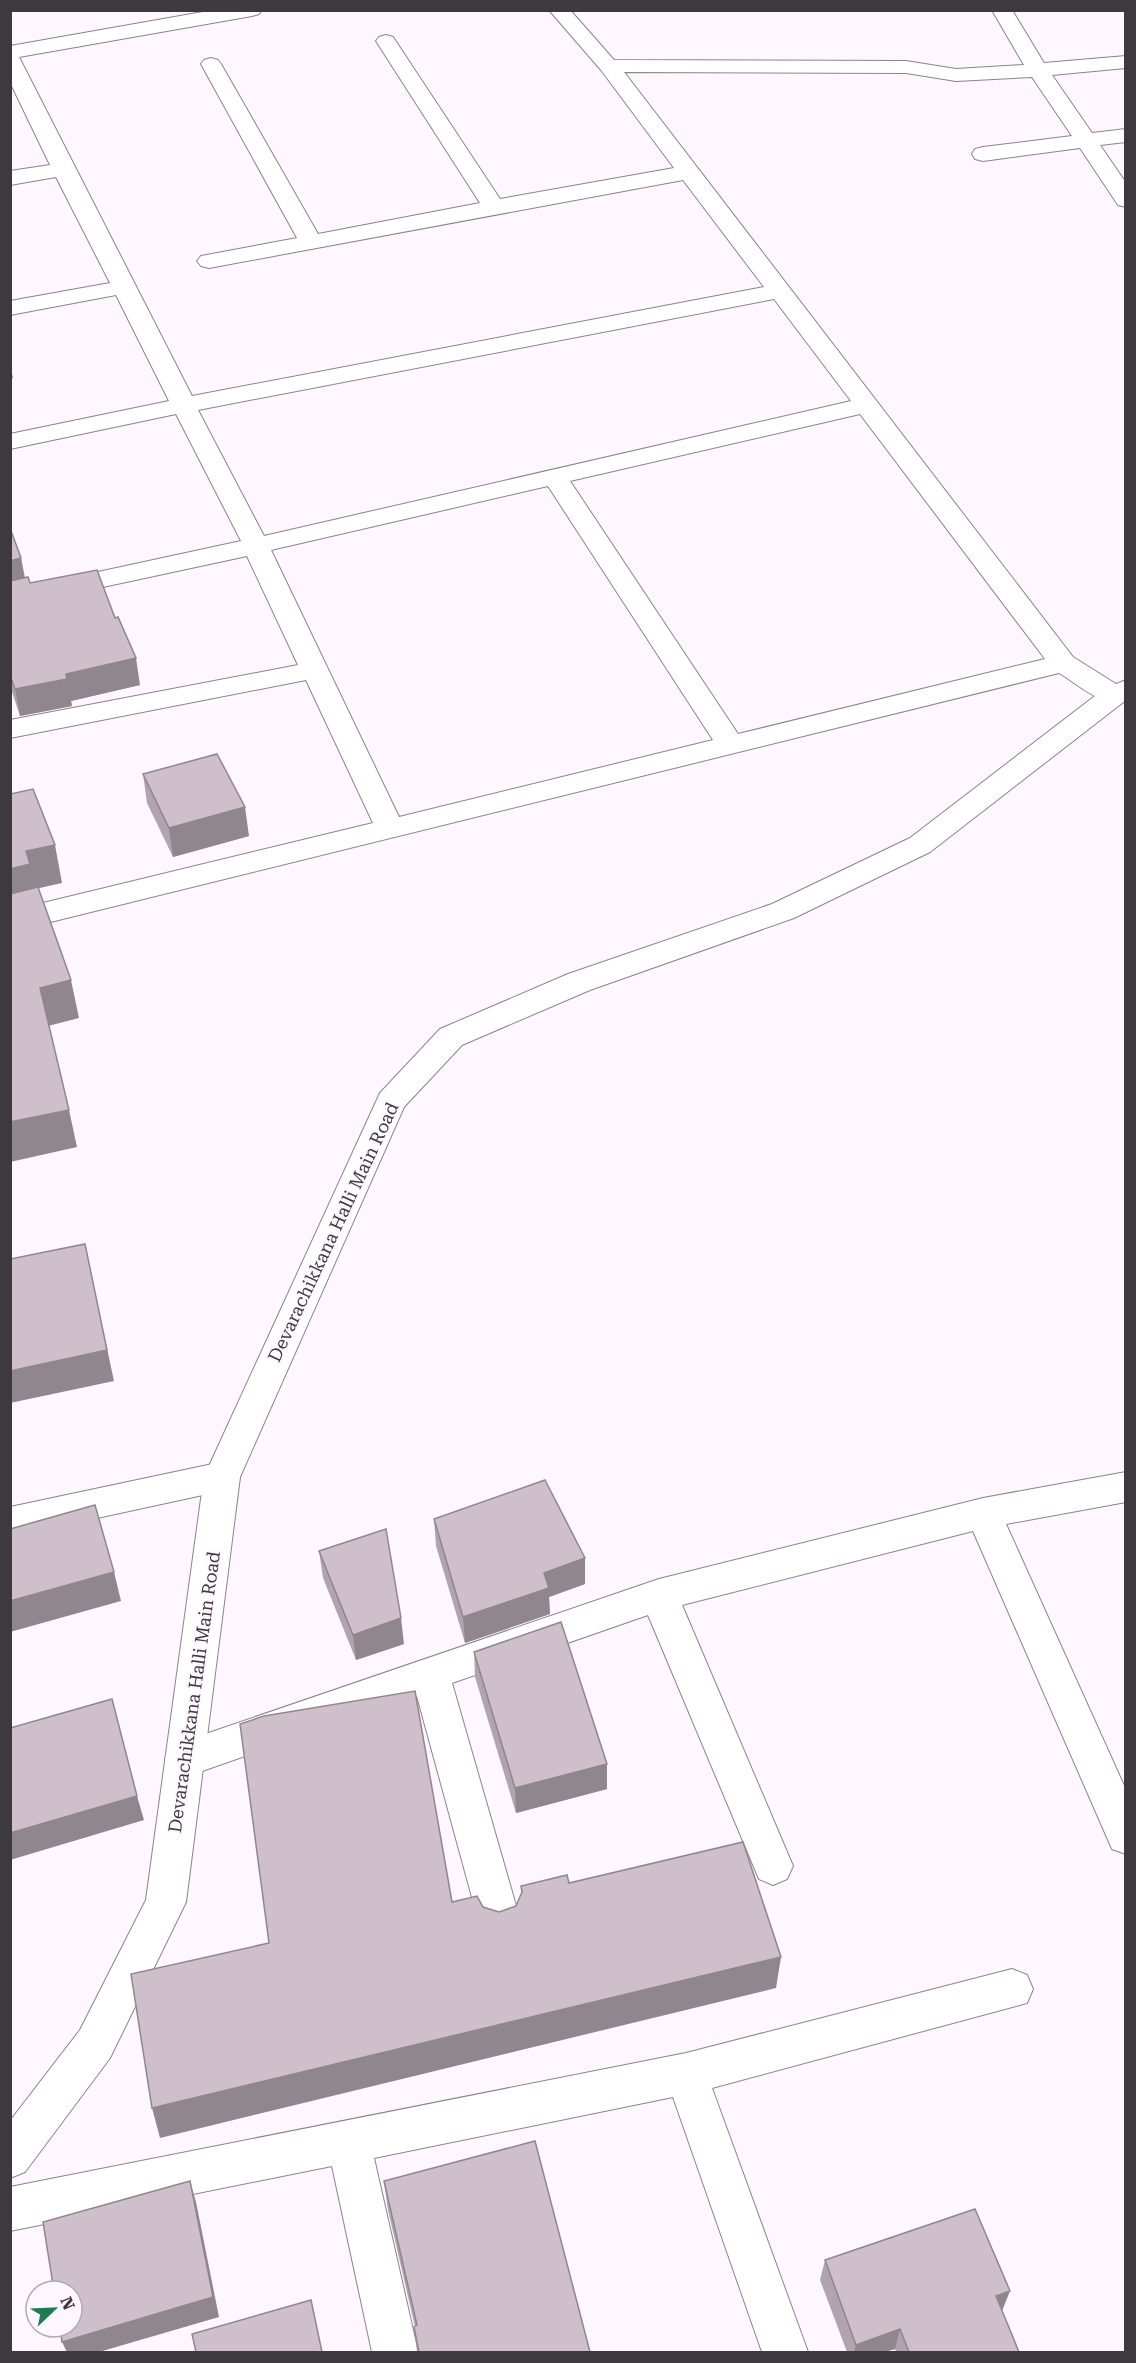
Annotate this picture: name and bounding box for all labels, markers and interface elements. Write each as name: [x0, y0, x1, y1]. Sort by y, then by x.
street label: Devarachikkana Halli Main Road: [263, 1098, 403, 1365]
street label: Devarachikkana Halli Main Road: [164, 1549, 224, 1834]
north arrow: [24, 2279, 84, 2339]
text: N: [56, 2294, 79, 2313]

